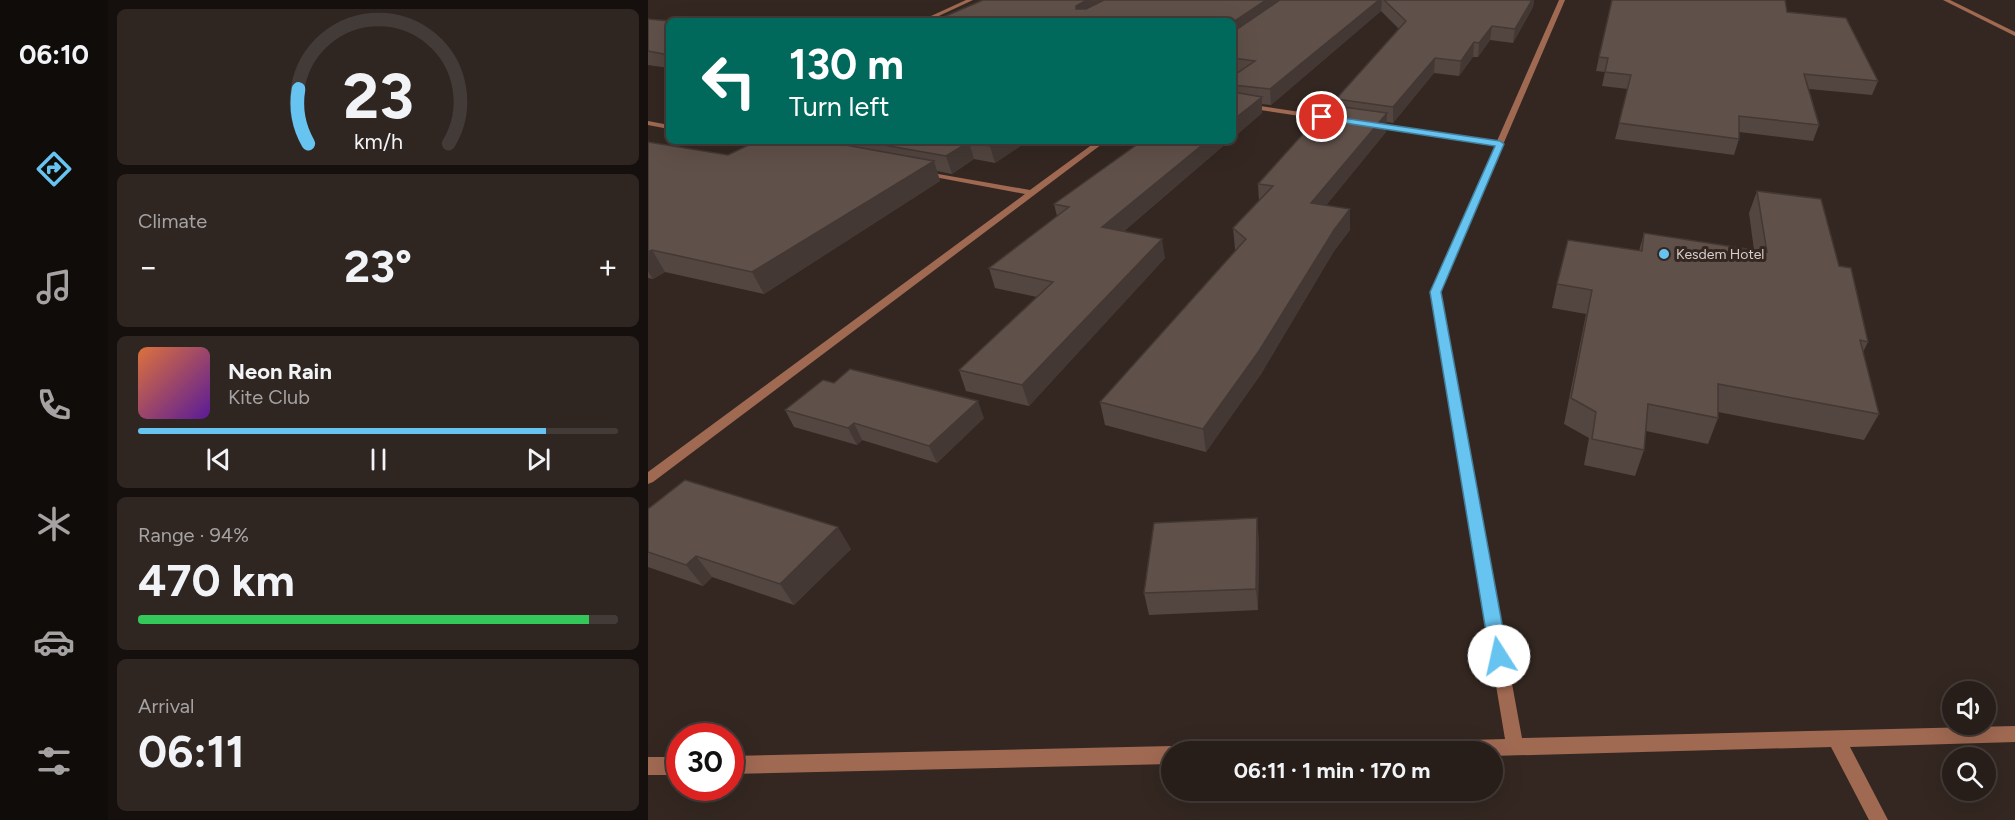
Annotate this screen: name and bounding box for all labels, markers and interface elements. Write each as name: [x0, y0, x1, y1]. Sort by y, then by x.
text: 06:10: [19, 38, 89, 71]
text: 130 m: [789, 39, 904, 90]
icon: left: [690, 42, 768, 120]
text: 23: [343, 59, 413, 134]
text: Turn left: [789, 90, 889, 123]
pin: [1296, 91, 1347, 142]
icon: arrive: [1305, 100, 1338, 133]
text: km/h: [354, 129, 402, 154]
icon: directions: [33, 148, 75, 190]
text: Climate: [138, 209, 207, 233]
text: 23°: [344, 239, 412, 293]
place label: Kesdem Hotel: [1676, 246, 1764, 263]
text: −: [138, 247, 159, 286]
text: +: [597, 247, 618, 286]
marker: Kesdem Hotel: [1657, 247, 1671, 261]
icon: music: [33, 266, 75, 308]
text: Neon Rain: [228, 358, 332, 385]
icon: phone: [33, 384, 75, 426]
text: Kite Club: [228, 385, 310, 409]
icon: previous: [202, 443, 235, 476]
icon: pause: [362, 443, 395, 476]
icon: next: [522, 443, 555, 476]
icon: climate: [33, 503, 75, 545]
text: Range · 94%: [138, 523, 249, 547]
text: 470 km: [138, 553, 295, 607]
icon: car: [33, 621, 75, 663]
position arrow: [1467, 624, 1531, 688]
map controls: [1942, 681, 1996, 801]
button: sound: [1942, 681, 1996, 735]
text: Arrival: [138, 694, 194, 718]
speed limit sign: 30: [666, 723, 744, 801]
text: 06:11: [138, 724, 245, 778]
icon: filters: [33, 740, 75, 782]
button: search: [1942, 747, 1996, 801]
text: 06:11 · 1 min · 170 m: [1234, 757, 1430, 784]

